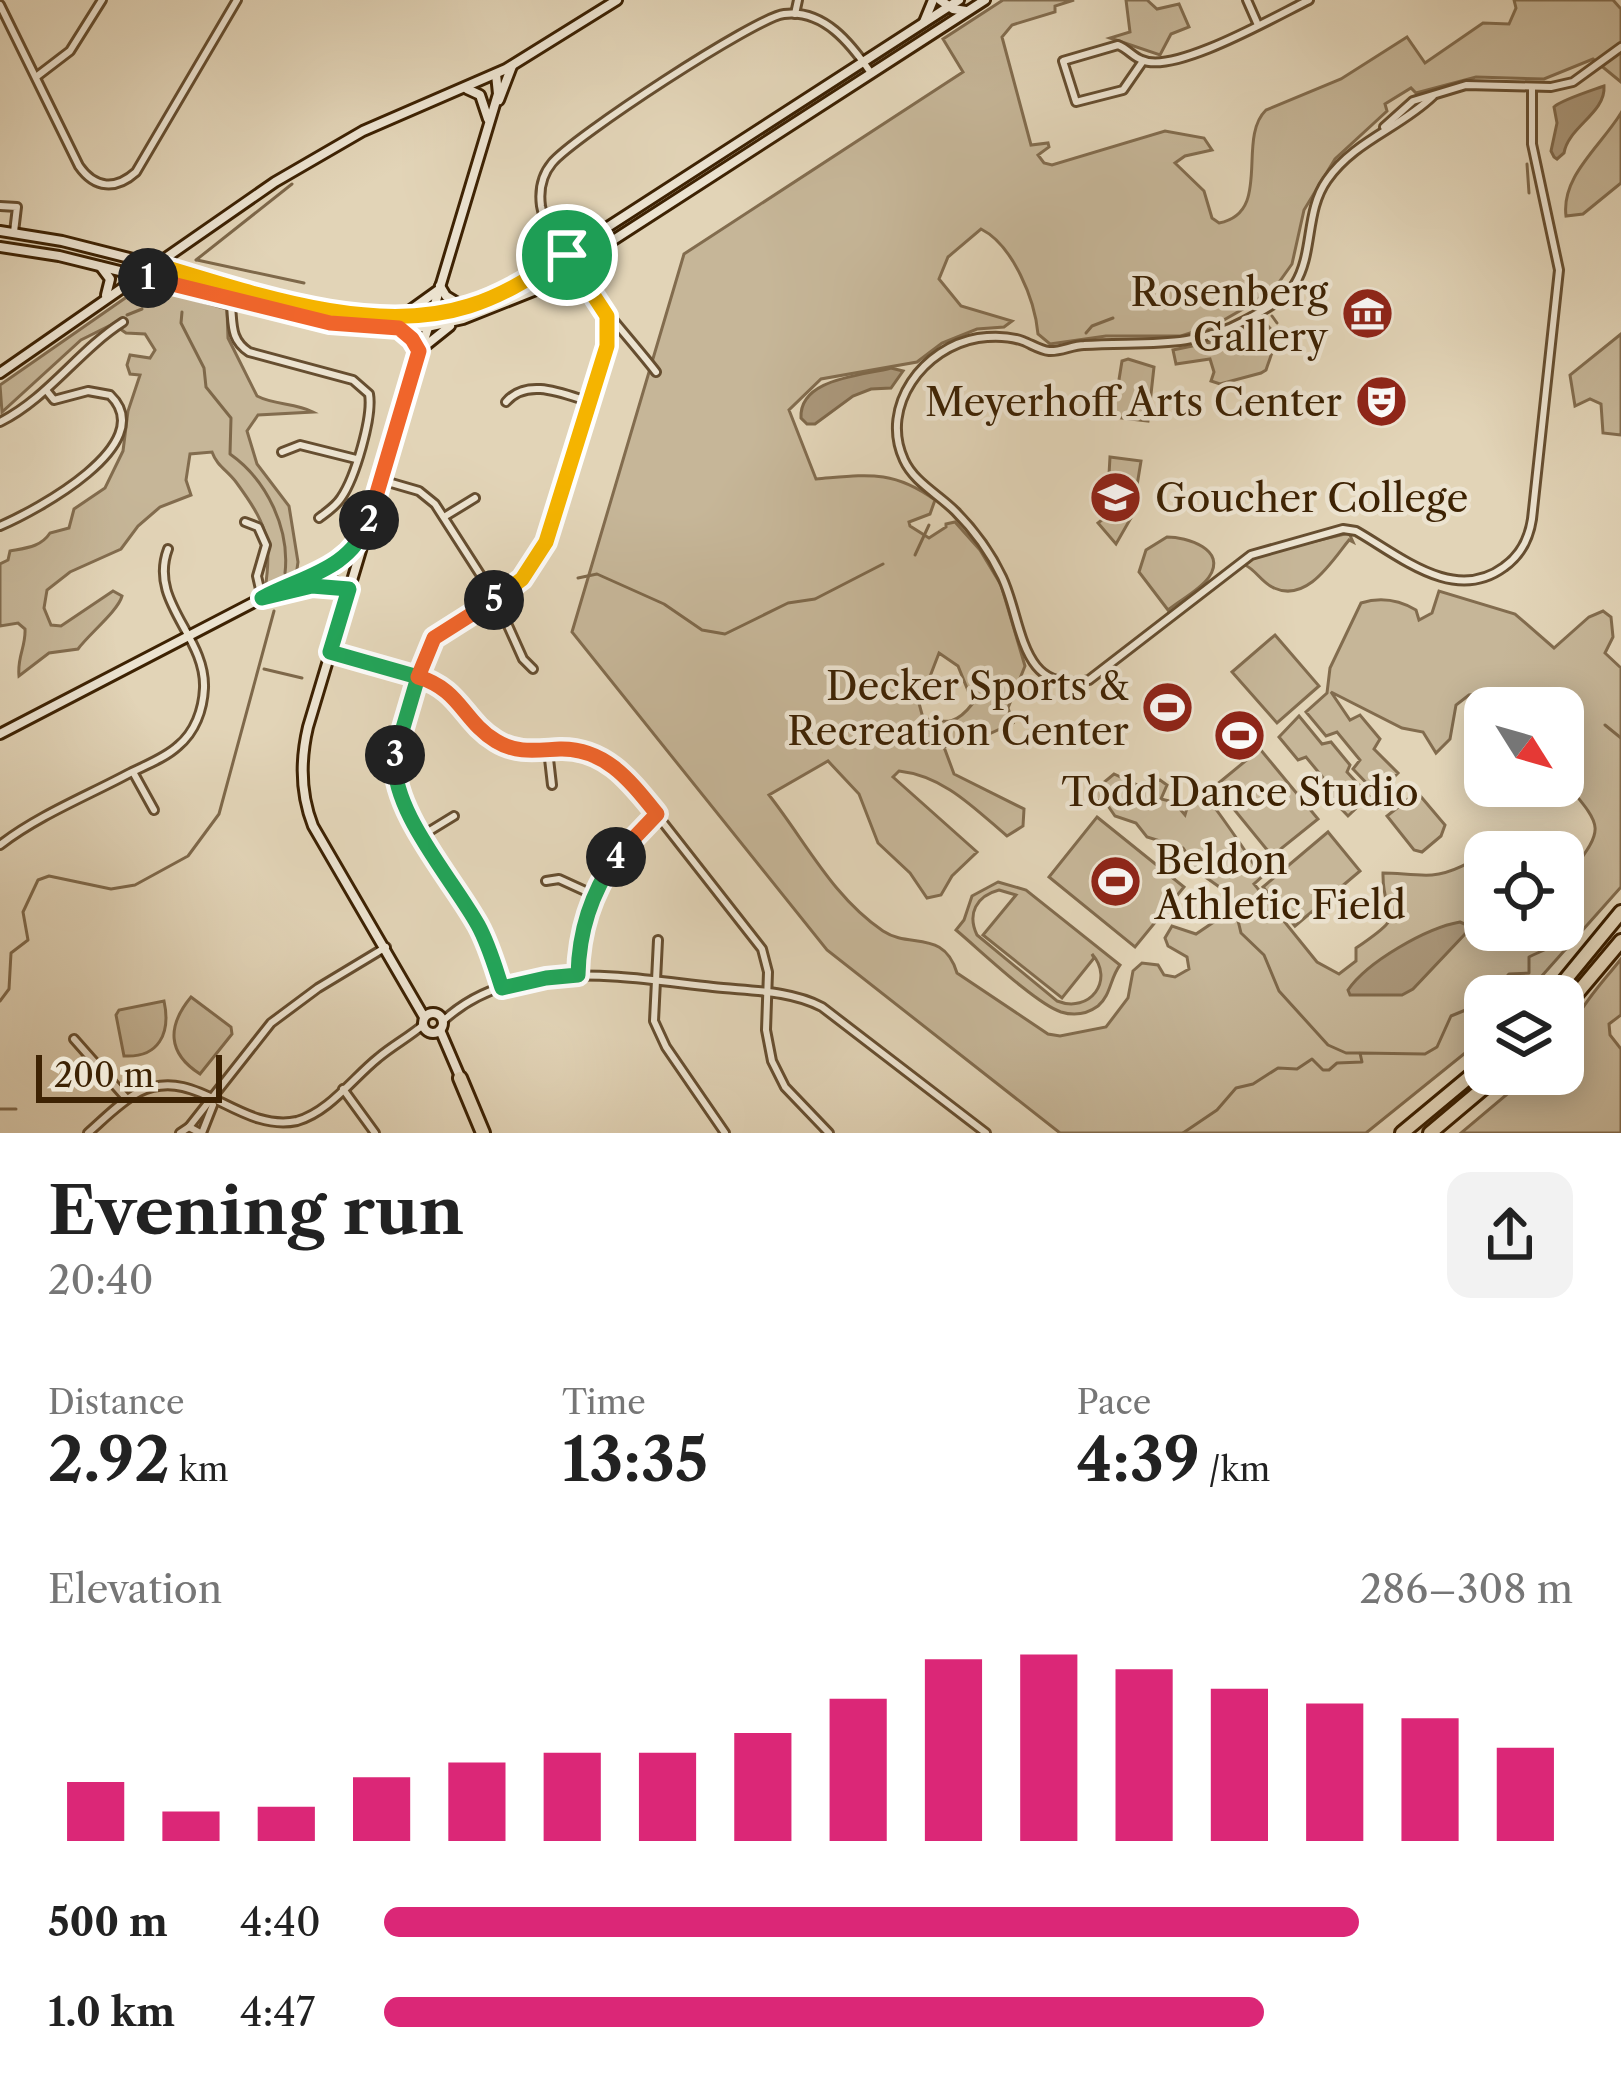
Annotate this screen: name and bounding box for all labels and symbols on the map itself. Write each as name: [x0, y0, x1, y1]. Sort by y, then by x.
pin: [516, 204, 618, 306]
pin: 1: [118, 248, 178, 308]
place label: Rosenberg Gallery: [1130, 268, 1328, 361]
museum icon: Rosenberg Gallery: [1339, 286, 1395, 342]
theatre icon: Meyerhoff Arts Center: [1353, 374, 1409, 430]
place label: Meyerhoff Arts Center: [925, 378, 1342, 426]
school or university icon: Goucher College: [1088, 470, 1144, 526]
place label: Goucher College: [1155, 474, 1468, 522]
pin: 2: [339, 490, 399, 550]
pin: 5: [464, 570, 524, 630]
place label: Decker Sports & Recreation Center: [787, 662, 1129, 755]
sports icon: Decker Sports & Recreation Center: [1140, 680, 1196, 736]
north arrow: [1464, 687, 1584, 807]
sports icon: Todd Dance Studio: [1212, 707, 1268, 763]
pin: 3: [365, 725, 425, 785]
place label: Todd Dance Studio: [1061, 768, 1419, 816]
pin: 4: [586, 827, 646, 887]
place label: Beldon Athletic Field: [1154, 836, 1406, 929]
sports icon: Beldon Athletic Field: [1088, 854, 1144, 910]
scale bar: [36, 1049, 222, 1102]

